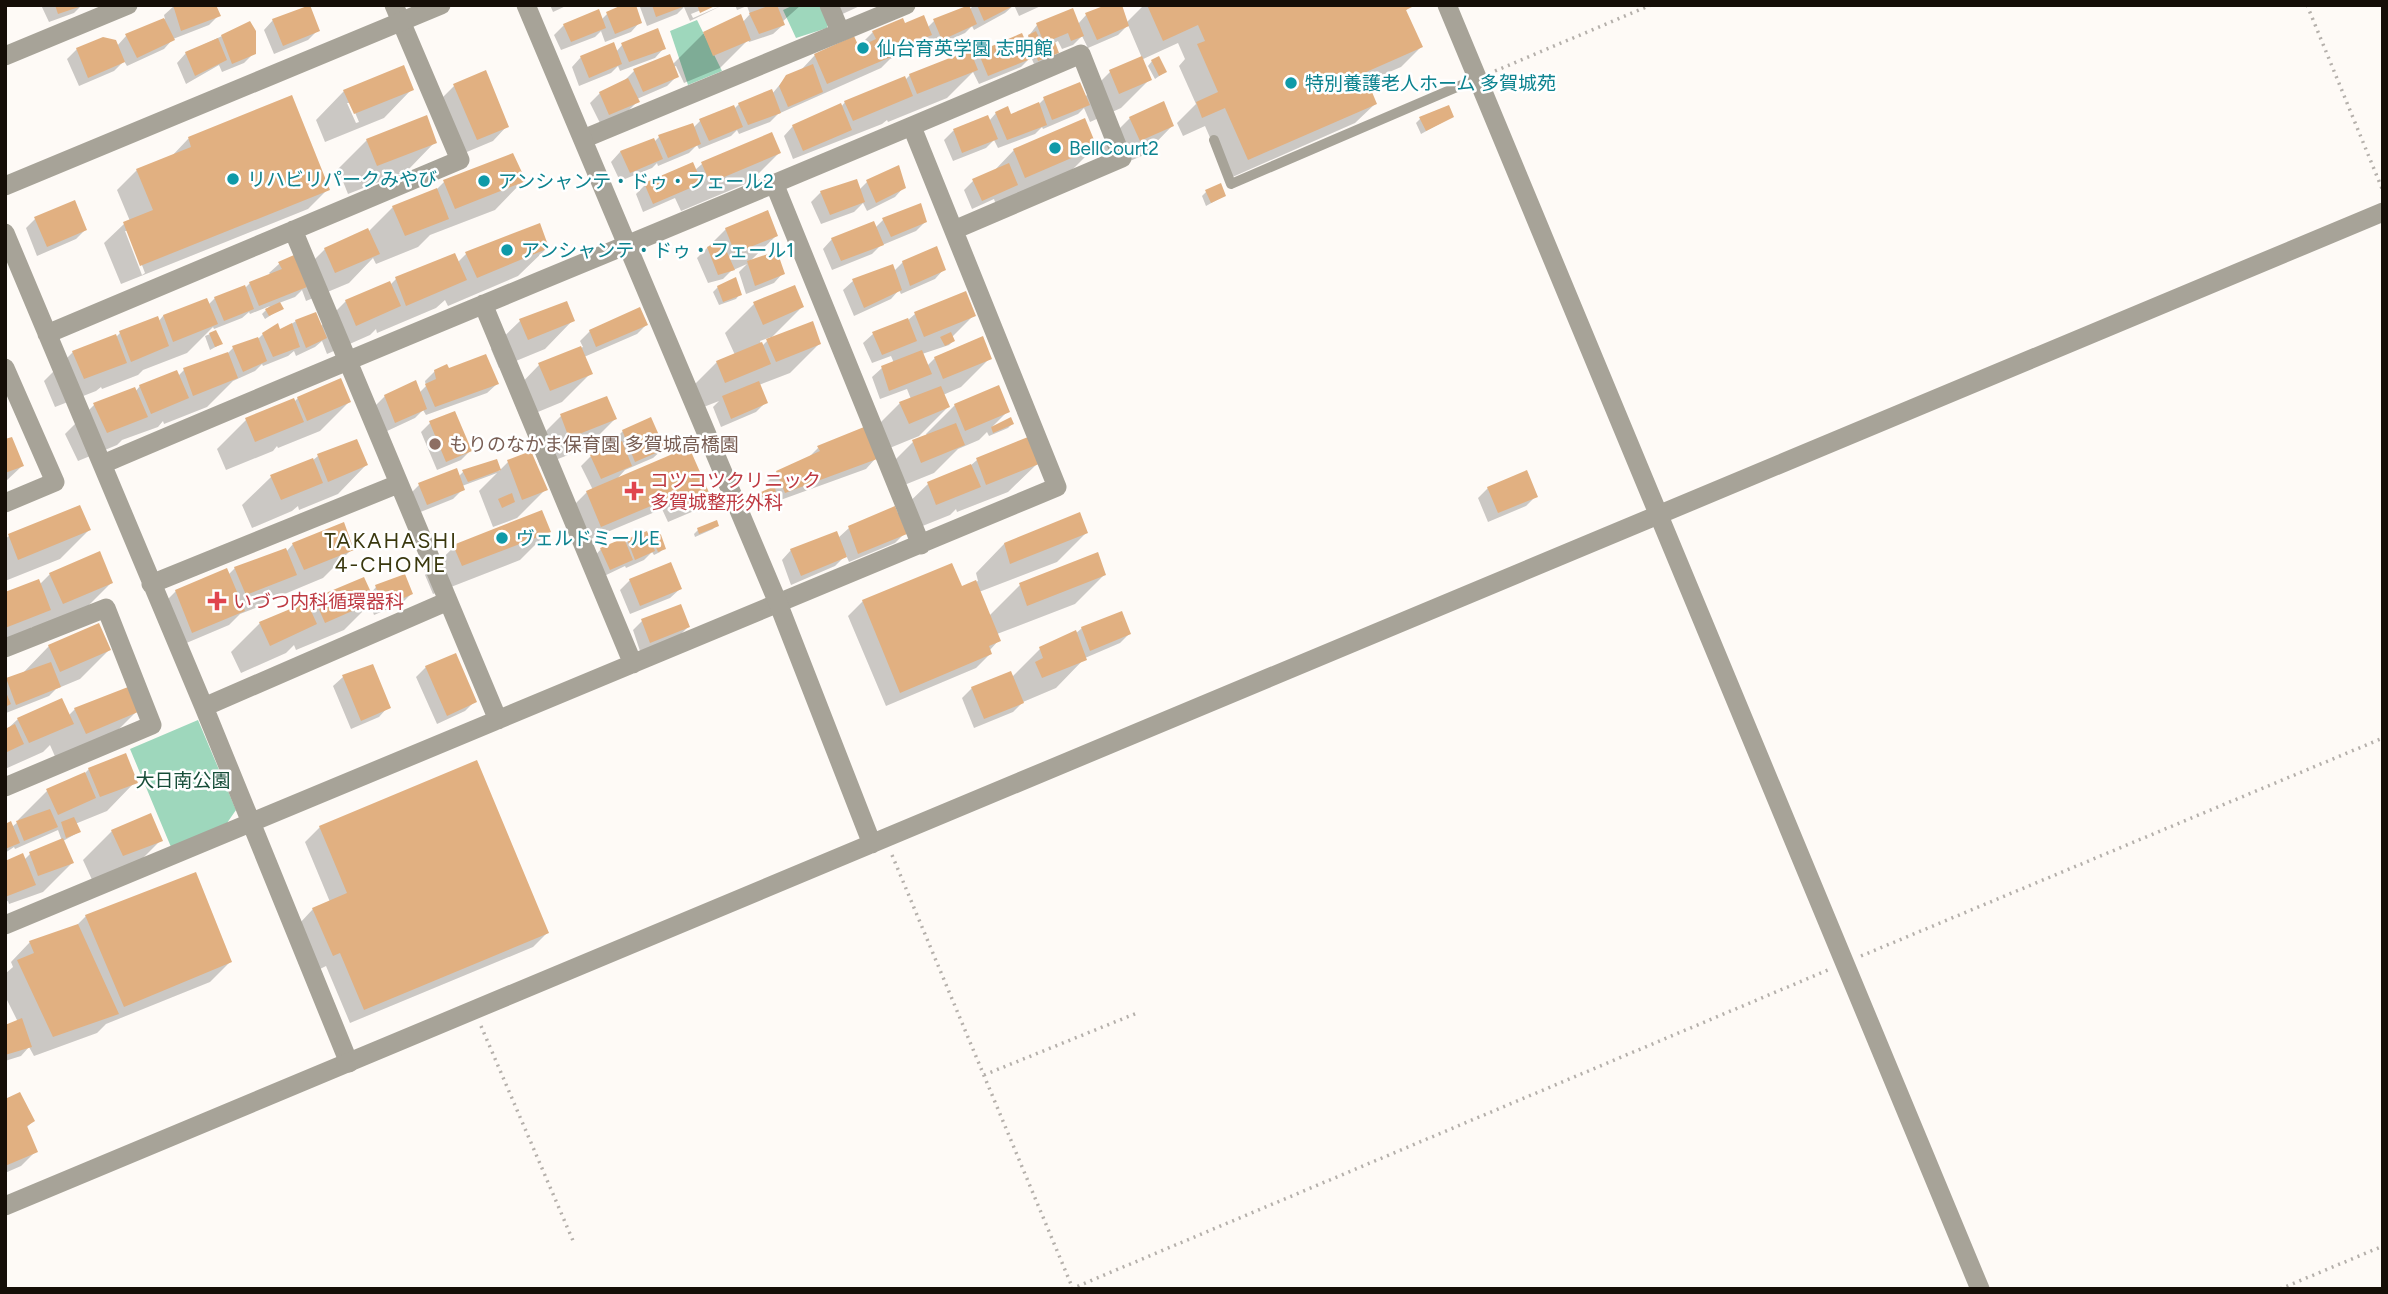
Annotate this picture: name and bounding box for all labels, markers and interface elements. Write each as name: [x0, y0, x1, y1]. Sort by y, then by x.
place label: 仙台育英学園 志明館: [877, 37, 1053, 60]
marker: 仙台育英学園 志明館: [855, 40, 871, 56]
place label: 特別養護老人ホーム 多賀城苑: [1305, 72, 1556, 95]
marker: 特別養護老人ホーム 多賀城苑: [1283, 75, 1299, 91]
place label: BellCourt2: [1069, 137, 1159, 160]
marker: BellCourt2: [1047, 140, 1063, 156]
place label: リハビリパークみやび: [247, 168, 437, 191]
place label: アンシャンテ・ドゥ・フェール2: [498, 170, 774, 193]
marker: リハビリパークみやび: [225, 171, 241, 187]
marker: アンシャンテ・ドゥ・フェール2: [476, 173, 492, 189]
place label: アンシャンテ・ドゥ・フェール1: [521, 239, 794, 262]
marker: アンシャンテ・ドゥ・フェール1: [499, 242, 515, 258]
place label: もりのなかま保育園 多賀城高橋園: [449, 433, 739, 456]
marker: もりのなかま保育園 多賀城高橋園: [427, 436, 443, 452]
place label: コツコツクリニック 多賀城整形外科: [650, 469, 821, 514]
marker: コツコツクリニック 多賀城整形外科: [624, 481, 644, 501]
place label: ヴェルドミールE: [516, 527, 660, 550]
district label: TAKAHASHI 4-CHOME: [324, 528, 458, 577]
marker: ヴェルドミールE: [494, 530, 510, 546]
place label: いづつ内科循環器科: [233, 590, 404, 613]
marker: いづつ内科循環器科: [207, 591, 227, 611]
park label: 大日南公園: [135, 769, 231, 792]

